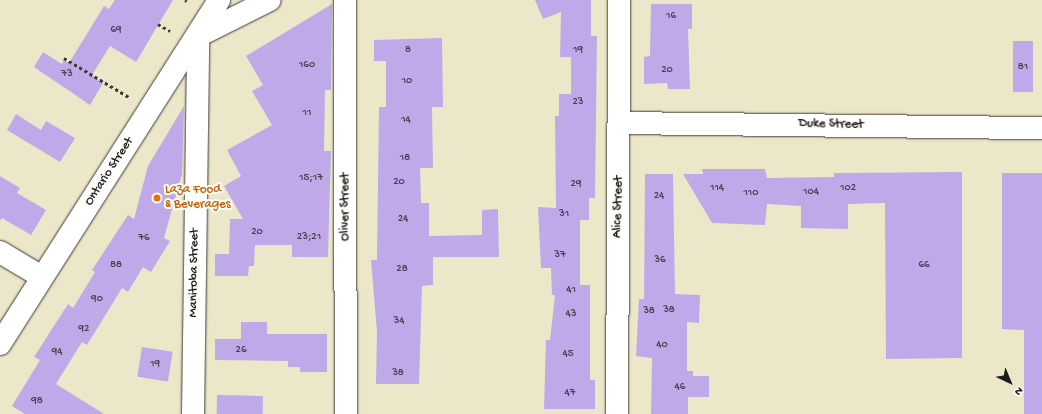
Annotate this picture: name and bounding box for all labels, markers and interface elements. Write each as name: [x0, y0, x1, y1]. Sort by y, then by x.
house number: 16: [666, 9, 676, 23]
house number: 69: [110, 23, 122, 37]
house number: 8: [405, 43, 411, 57]
house number: 19: [573, 43, 583, 57]
house number: 160: [299, 58, 315, 72]
house number: 81: [1018, 60, 1028, 74]
house number: 20: [661, 63, 673, 77]
house number: 73: [61, 67, 73, 81]
house number: 10: [402, 74, 412, 88]
house number: 23: [572, 95, 584, 109]
house number: 11: [303, 106, 311, 120]
house number: 14: [401, 113, 411, 127]
street label: Duke Street: [798, 117, 864, 133]
street label: Ontario Street: [82, 135, 138, 209]
house number: 18: [400, 151, 410, 165]
house number: 15;17: [299, 171, 323, 185]
street label: Oliver Street: [338, 173, 354, 241]
house number: 20: [393, 175, 405, 189]
street label: Alice Street: [611, 176, 627, 238]
house number: 29: [571, 177, 581, 191]
house number: 114: [710, 181, 724, 195]
house number: 102: [840, 181, 856, 195]
place label: Laza Food & Beverages: [165, 183, 231, 214]
house number: 104: [803, 185, 819, 199]
house number: 110: [743, 186, 759, 200]
house number: 24: [654, 189, 664, 203]
marker: Laza Food & Beverages: [152, 193, 162, 203]
house number: 31: [559, 207, 569, 221]
house number: 24: [398, 212, 408, 226]
house number: 20: [251, 225, 263, 239]
street label: Manitoba Street: [186, 228, 204, 318]
house number: 23;21: [297, 230, 321, 244]
house number: 76: [138, 231, 150, 245]
house number: 37: [554, 248, 566, 262]
house number: 36: [654, 253, 666, 267]
house number: 88: [110, 258, 122, 272]
house number: 66: [918, 258, 930, 272]
house number: 28: [396, 262, 408, 276]
house number: 41: [566, 283, 576, 297]
house number: 90: [91, 292, 103, 306]
house number: 38: [663, 303, 675, 317]
house number: 38: [643, 304, 655, 318]
house number: 43: [566, 307, 576, 321]
house number: 34: [394, 314, 404, 328]
house number: 92: [79, 322, 89, 336]
house number: 40: [656, 338, 668, 352]
house number: 26: [236, 343, 246, 357]
house number: 94: [52, 345, 62, 359]
house number: 45: [563, 347, 573, 361]
house number: 19: [150, 357, 160, 371]
north arrow: [990, 362, 1030, 402]
house number: 38: [392, 366, 404, 380]
house number: 46: [675, 380, 685, 394]
text: N: [1012, 384, 1025, 397]
house number: 47: [565, 386, 575, 400]
house number: 98: [31, 394, 43, 408]

